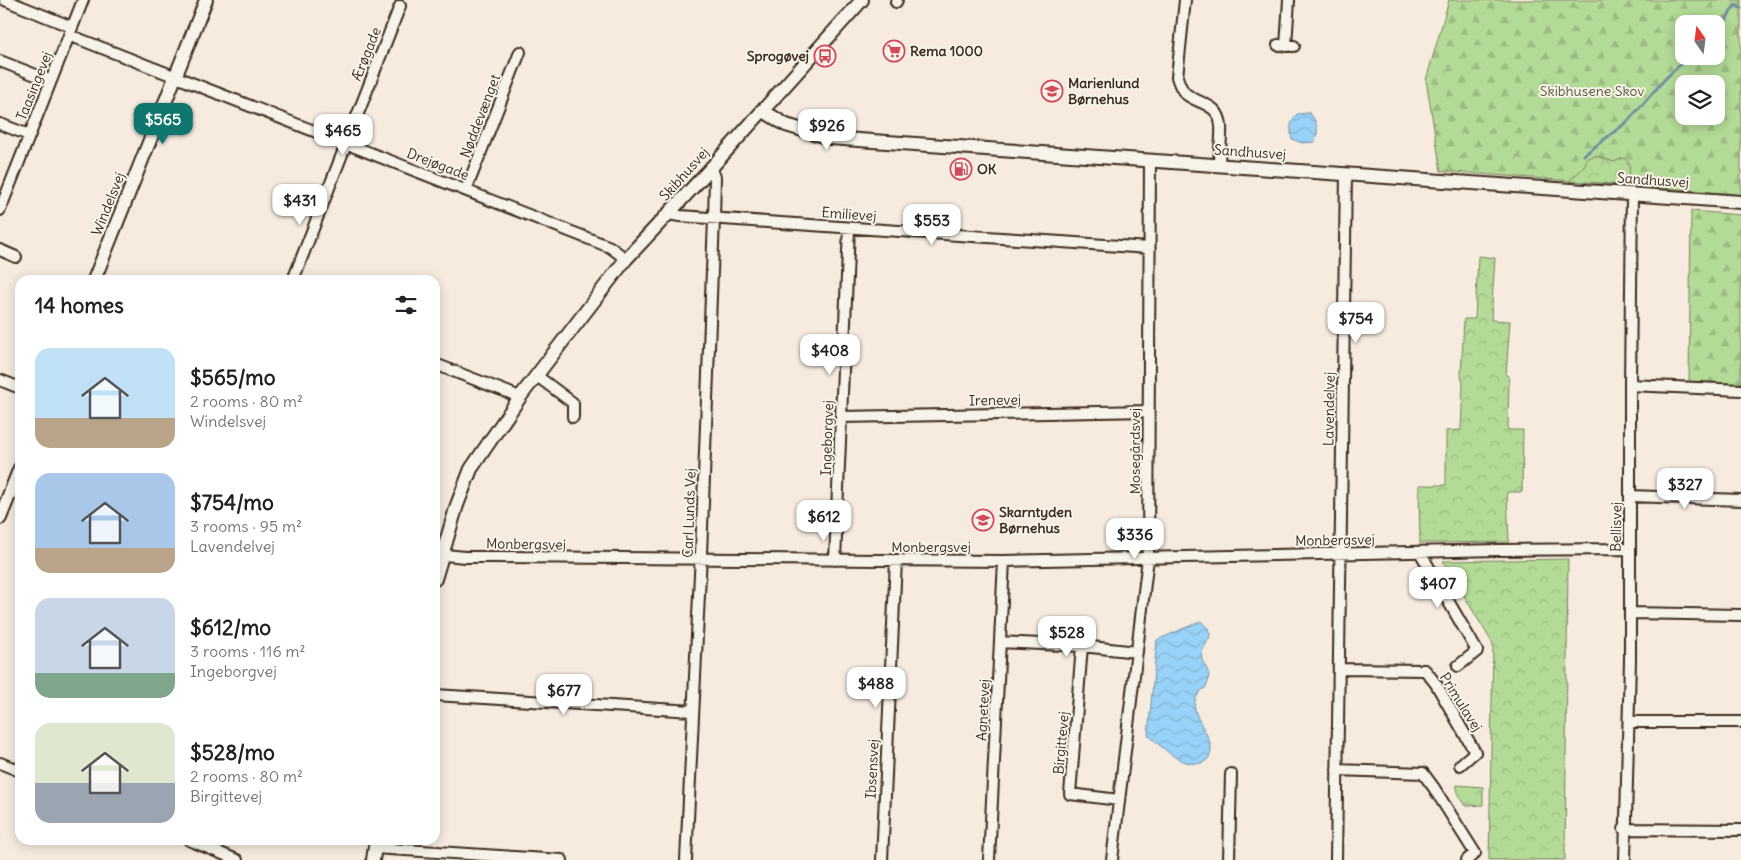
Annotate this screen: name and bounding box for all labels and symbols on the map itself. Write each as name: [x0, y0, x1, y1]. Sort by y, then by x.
north arrow: [1675, 15, 1725, 65]
street label: Ærøgade: [347, 24, 385, 84]
supermarket icon: Rema 1000: [882, 39, 906, 63]
place label: Rema 1000: [910, 42, 983, 60]
bus stop icon: Sprogøvej: [813, 44, 837, 68]
place label: Sprogøvej: [747, 47, 809, 65]
street label: Taasingevej: [12, 49, 56, 123]
street label: Nøddevænget: [456, 71, 504, 160]
place label: Marienlund Børnehus: [1068, 74, 1140, 108]
school or university icon: Marienlund Børnehus: [1040, 79, 1064, 103]
park label: Skibhusene Skov: [1540, 82, 1644, 100]
pin: $565: [133, 102, 193, 145]
pin: $926: [797, 108, 857, 151]
pin: $465: [313, 114, 373, 156]
street label: Sandhusvej: [1213, 141, 1287, 163]
street label: Drejøgade: [404, 144, 472, 184]
street label: Skibhusvej: [655, 144, 713, 204]
fuel station icon: OK: [949, 157, 973, 181]
place label: OK: [977, 160, 997, 178]
street label: Sandhusvej: [1616, 169, 1690, 191]
street label: Windelsvej: [87, 170, 129, 238]
pin: $431: [270, 184, 330, 226]
street label: Emilievej: [821, 203, 877, 225]
pin: $553: [902, 204, 962, 246]
pin: $754: [1326, 302, 1386, 344]
pin: $408: [800, 334, 860, 376]
street label: Lavendelvej: [1319, 372, 1339, 446]
street label: Irenevej: [969, 391, 1021, 409]
street label: Ingeborgvej: [817, 400, 837, 476]
street label: Mosegårdsvej: [1126, 408, 1144, 494]
street label: Carl Lunds Vej: [678, 468, 700, 558]
pin: $327: [1655, 468, 1715, 510]
pin: $612: [794, 500, 854, 542]
street label: Bellisvej: [1607, 502, 1625, 552]
place label: Skarntyden Børnehus: [999, 503, 1072, 537]
school or university icon: Skarntyden Børnehus: [971, 508, 995, 532]
pin: $336: [1105, 518, 1165, 560]
street label: Monbergsvej: [1295, 530, 1375, 550]
street label: Monbergsvej: [486, 534, 566, 554]
street label: Monbergsvej: [891, 538, 971, 556]
pin: $407: [1408, 566, 1468, 609]
pin: $528: [1037, 616, 1097, 658]
pin: $488: [846, 666, 906, 709]
street label: Primulavej: [1436, 669, 1486, 735]
pin: $677: [534, 674, 594, 716]
street label: Agnetevej: [972, 679, 994, 741]
street label: Birgittevej: [1049, 711, 1073, 775]
street label: Ibsensvej: [861, 739, 883, 799]

